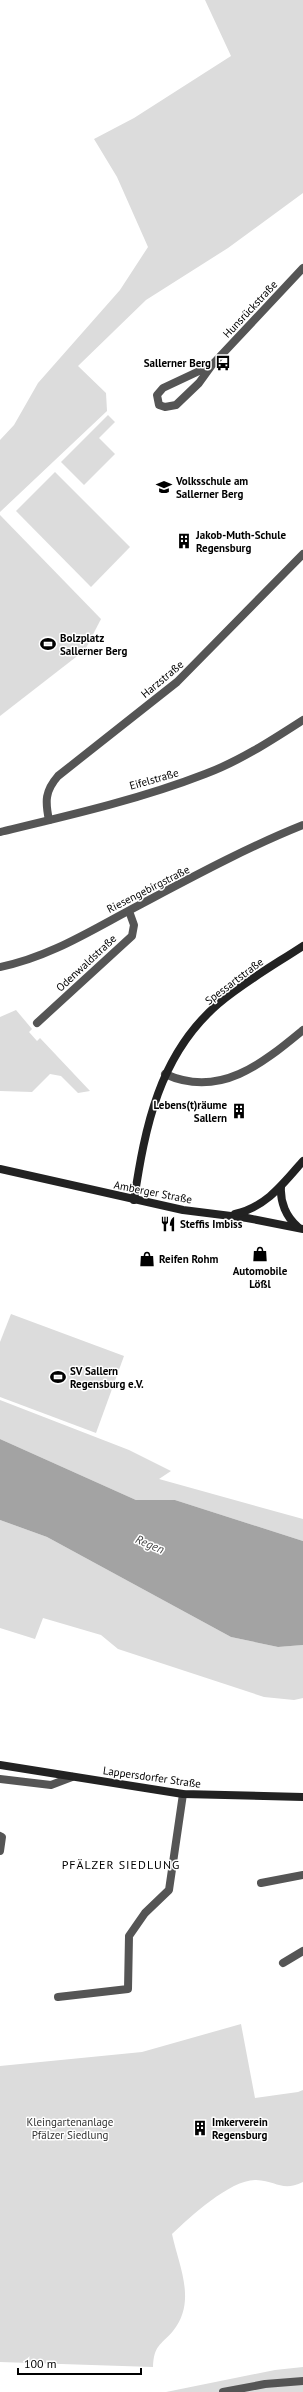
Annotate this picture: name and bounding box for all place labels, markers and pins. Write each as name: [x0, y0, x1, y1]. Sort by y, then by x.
bus stop icon: Sallerner Berg: [214, 354, 232, 372]
place label: Sallerner Berg: [144, 356, 211, 370]
place label: Volksschule am Sallerner Berg: [175, 474, 248, 501]
school or university icon: Volksschule am Sallerner Berg: [155, 478, 173, 496]
place label: Jakob-Muth-Schule Regensburg: [195, 528, 286, 555]
building icon: Jakob-Muth-Schule Regensburg: [175, 532, 193, 550]
place label: Bolzplatz Sallerner Berg: [60, 631, 127, 658]
sports icon: Bolzplatz Sallerner Berg: [39, 635, 57, 653]
place label: Lebens(t)räume Sallern: [154, 1098, 227, 1125]
building icon: Lebens(t)räume Sallern: [230, 1102, 248, 1120]
restaurant icon: Steffis Imbiss: [159, 1215, 177, 1233]
place label: Steffis Imbiss: [180, 1217, 243, 1231]
shop icon: Automobile Lößl: [251, 1245, 269, 1263]
shop icon: Reifen Rohm: [138, 1250, 156, 1268]
place label: Reifen Rohm: [159, 1252, 218, 1266]
place label: Automobile Lößl: [233, 1264, 288, 1291]
place label: SV Sallern Regensburg e.V.: [70, 1364, 144, 1391]
sports icon: SV Sallern Regensburg e.V.: [49, 1368, 67, 1386]
place label: Imkerverein Regensburg: [212, 2115, 268, 2142]
building icon: Imkerverein Regensburg: [191, 2119, 209, 2137]

